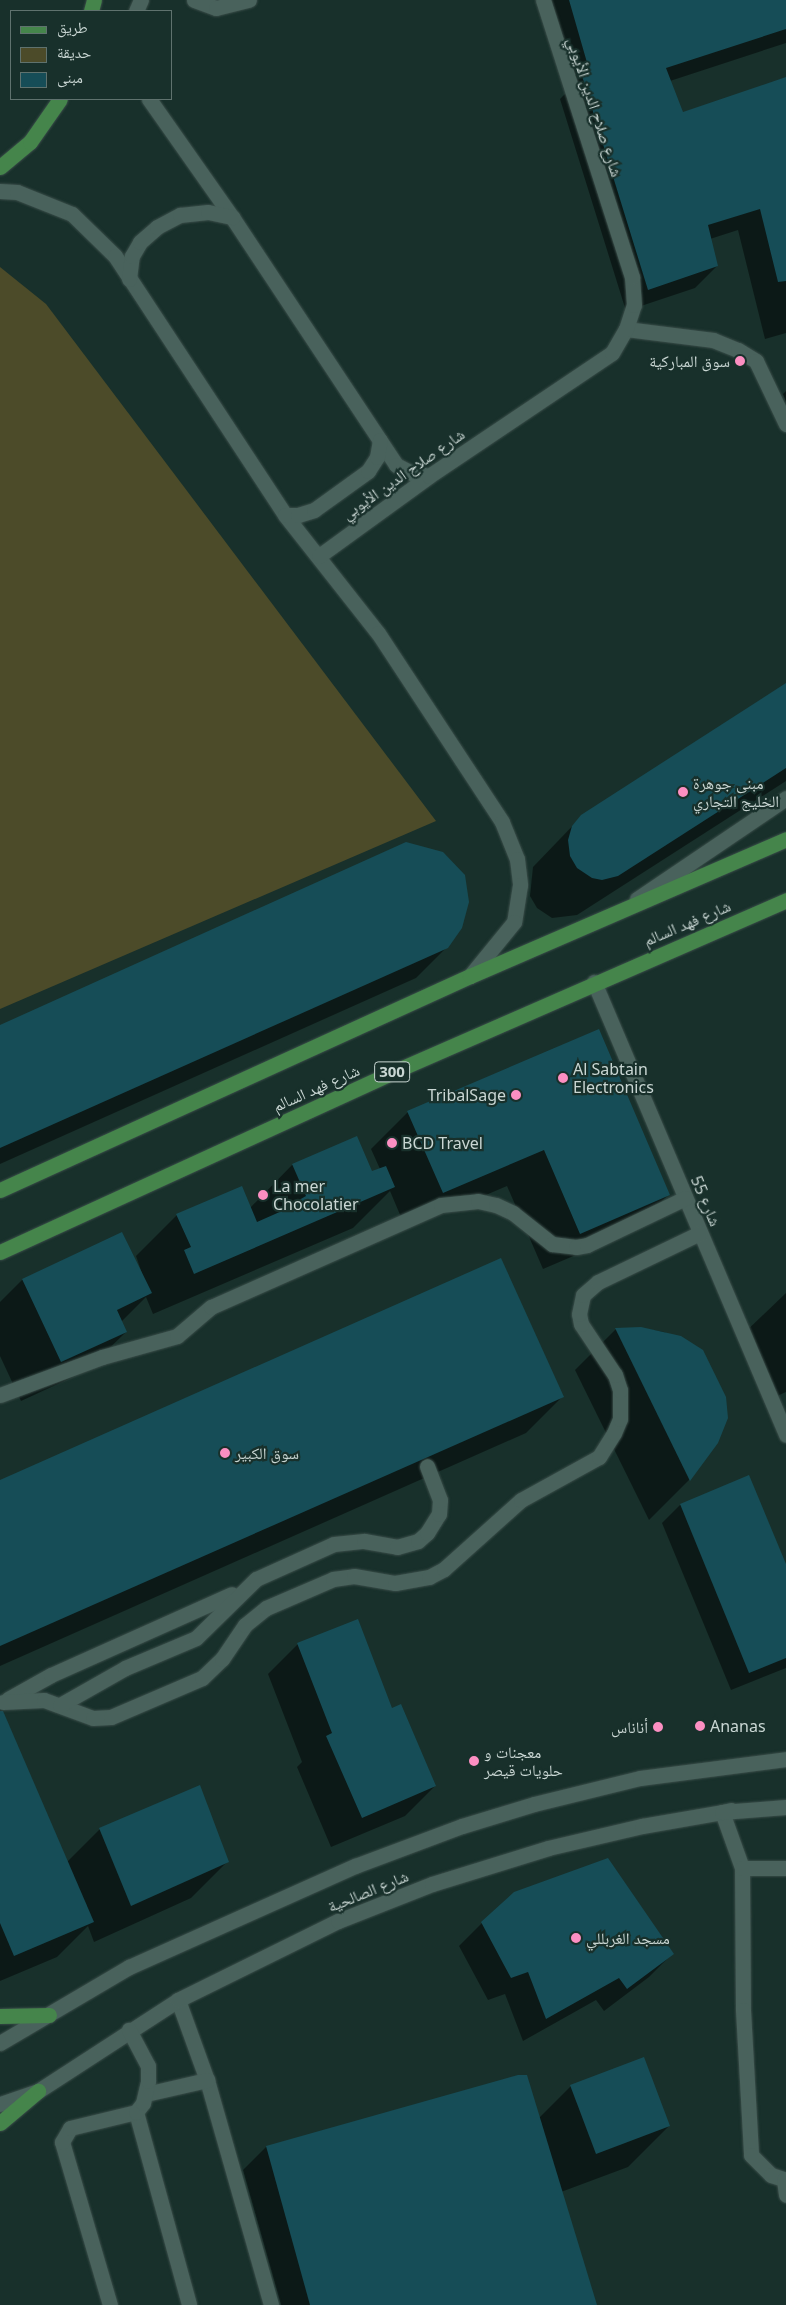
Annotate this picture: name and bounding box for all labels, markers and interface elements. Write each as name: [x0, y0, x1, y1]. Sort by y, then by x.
legend: [10, 10, 172, 100]
text: طريق: [57, 17, 88, 37]
street label: شارع صلاح الدين الأيوبي: [563, 35, 627, 179]
text: حديقة: [57, 42, 91, 62]
text: مبنى: [57, 67, 83, 87]
place label: سوق المباركية: [649, 351, 730, 371]
marker: سوق المباركية: [734, 355, 746, 367]
street label: شارع صلاح الدين الأيوبي: [338, 424, 468, 524]
place label: مبنى جوهرة الخليج التجاري: [693, 773, 779, 811]
marker: مبنى جوهرة الخليج التجاري: [677, 786, 689, 798]
street label: شارع فهد السالم: [641, 896, 733, 950]
place label: Al Sabtain Electronics: [573, 1059, 654, 1097]
street label: شارع فهد السالم: [270, 1060, 362, 1116]
road number: 300: [373, 1060, 411, 1084]
marker: Al Sabtain Electronics: [557, 1072, 569, 1084]
place label: TribalSage: [428, 1085, 506, 1105]
marker: TribalSage: [510, 1089, 522, 1101]
place label: BCD Travel: [402, 1133, 483, 1153]
marker: BCD Travel: [386, 1137, 398, 1149]
street label: شارع 55: [687, 1173, 725, 1229]
place label: La mer Chocolatier: [273, 1176, 359, 1214]
marker: La mer Chocolatier: [257, 1189, 269, 1201]
place label: سوق الكبير: [235, 1443, 299, 1463]
marker: سوق الكبير: [219, 1447, 231, 1459]
place label: Ananas: [710, 1716, 766, 1736]
place label: أناناس: [611, 1717, 648, 1737]
marker: Ananas: [694, 1720, 706, 1732]
marker: أناناس: [652, 1721, 664, 1733]
place label: معجنات و حلويات قيصر: [484, 1742, 563, 1780]
marker: معجنات و حلويات قيصر: [468, 1755, 480, 1767]
street label: شارع الصالحية: [325, 1866, 411, 1916]
place label: مسجد الغربللي: [586, 1928, 670, 1948]
marker: مسجد الغربللي: [570, 1932, 582, 1944]

